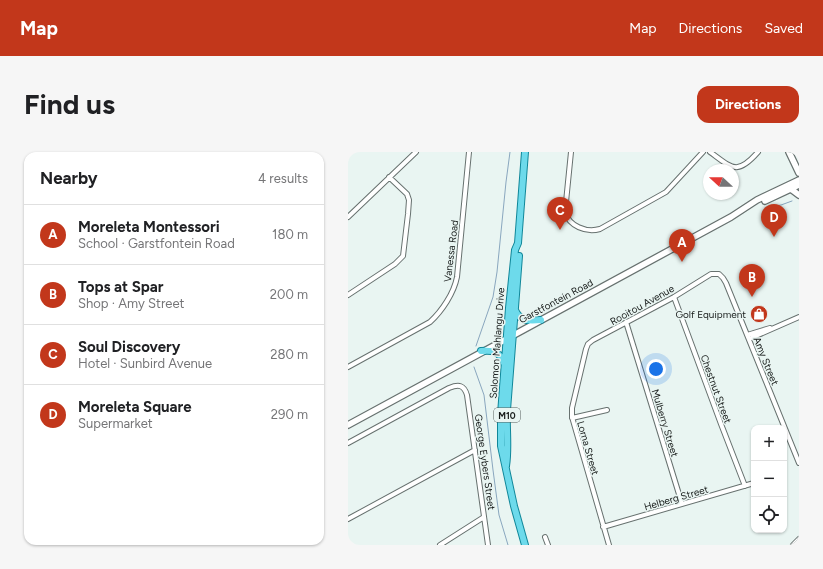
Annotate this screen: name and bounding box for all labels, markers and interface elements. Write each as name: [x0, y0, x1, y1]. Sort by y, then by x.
text: Map: [20, 17, 58, 40]
text: Map: [629, 20, 657, 37]
text: Directions: [679, 20, 742, 37]
text: Saved: [764, 20, 803, 37]
button: Directions: [697, 86, 799, 123]
text: Find us: [24, 87, 115, 121]
north arrow: [703, 164, 739, 200]
text: Nearby: [40, 168, 98, 188]
text: 4 results: [258, 171, 308, 186]
pin: C: [547, 197, 573, 230]
pin: D: [761, 204, 787, 237]
text: Moreleta Montessori: [78, 218, 220, 236]
street label: Vanessa Road: [441, 219, 461, 283]
text: A: [48, 227, 58, 242]
text: 180 m: [272, 227, 308, 242]
pin: A: [669, 229, 695, 262]
text: School · Garstfontein Road: [78, 236, 235, 251]
pin: B: [739, 264, 765, 297]
street label: Garstfontein Road: [517, 276, 595, 326]
text: Tops at Spar: [78, 278, 163, 296]
street label: Rooitou Avenue: [608, 282, 677, 328]
street label: Solomon Mahlangu Drive: [487, 286, 507, 399]
text: B: [49, 287, 57, 302]
text: 200 m: [270, 287, 308, 302]
text: Shop · Amy Street: [78, 296, 184, 311]
shop icon: Golf Equipment: [749, 304, 769, 324]
place label: Golf Equipment: [675, 308, 746, 321]
street label: Amy Street: [750, 335, 782, 387]
text: Soul Discovery: [78, 338, 180, 356]
text: C: [48, 347, 58, 362]
text: 280 m: [270, 347, 308, 362]
street label: Chestnut Street: [698, 353, 735, 425]
text: Hotel · Sunbird Avenue: [78, 356, 212, 371]
your location: [646, 359, 666, 379]
street label: Mulberry Street: [649, 388, 682, 459]
text: Moreleta Square: [78, 398, 192, 416]
text: D: [48, 407, 58, 422]
text: 290 m: [271, 407, 308, 422]
road number: M10: [494, 408, 520, 422]
street label: George Eybers Street: [472, 413, 498, 511]
text: Supermarket: [78, 416, 153, 431]
street label: Lorna Street: [574, 420, 602, 477]
map controls: [751, 425, 787, 533]
button: +: [751, 425, 787, 461]
button: −: [751, 461, 787, 497]
street label: Helberg Street: [642, 483, 710, 513]
button: locate: [751, 497, 787, 533]

